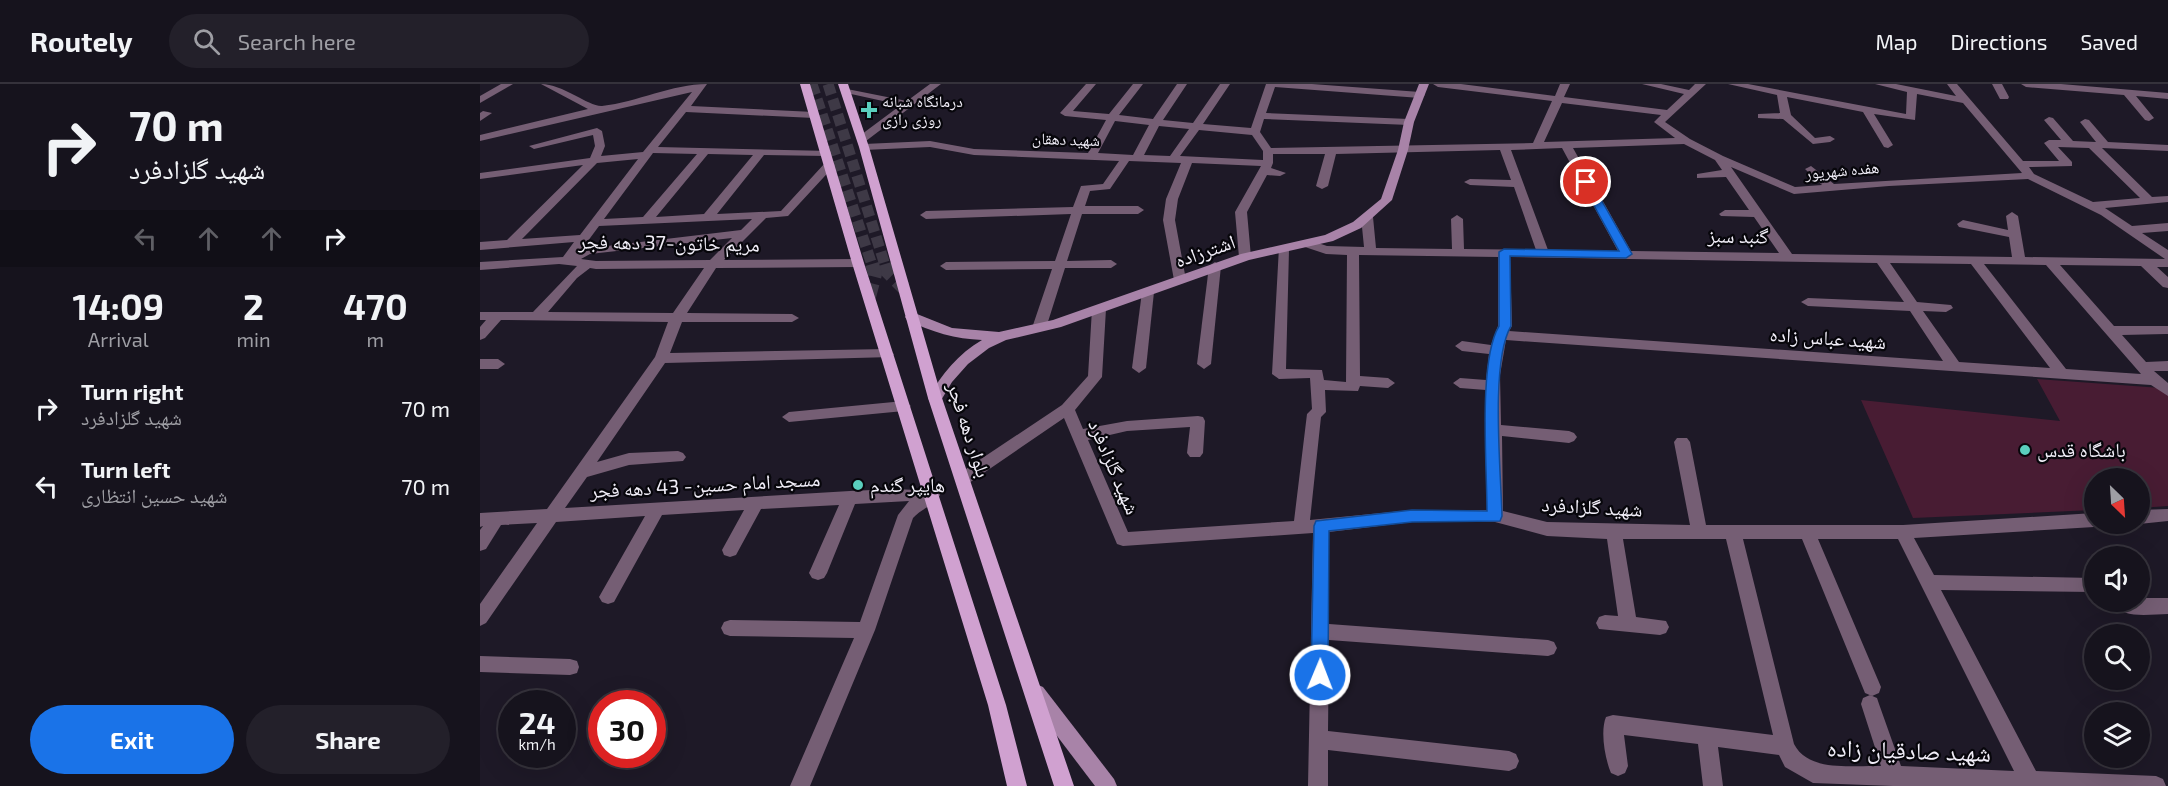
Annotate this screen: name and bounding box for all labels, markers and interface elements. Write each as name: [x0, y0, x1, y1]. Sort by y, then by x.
search box: [169, 14, 589, 68]
text: Routely: [30, 24, 133, 58]
icon: search: [190, 25, 223, 58]
text: Search here: [238, 28, 356, 54]
text: Map: [1875, 29, 1918, 54]
text: Directions: [1951, 29, 2047, 54]
text: Saved: [2080, 29, 2138, 54]
place label: درمانگاه شبانه روزی رازی: [882, 91, 963, 130]
text: 70 m: [129, 99, 224, 149]
marker: درمانگاه شبانه روزی رازی: [860, 101, 878, 119]
icon: right: [30, 108, 108, 186]
street label: شهید دهقان: [1032, 128, 1100, 151]
text: شهید گلزادفرد: [129, 152, 265, 184]
pin: [1560, 156, 1611, 207]
street label: هفده شهریور: [1803, 157, 1880, 183]
icon: arrive: [1569, 165, 1602, 198]
icon: left: [129, 222, 162, 255]
icon: ahead: [192, 222, 225, 255]
icon: ahead: [255, 222, 288, 255]
icon: right: [318, 222, 351, 255]
street label: گنبد سبز: [1706, 222, 1769, 248]
street label: مریم خاتون-37 دهه فجر: [577, 228, 760, 259]
street label: اشترزاده: [1171, 229, 1238, 272]
text: 14:09: [72, 284, 164, 327]
text: 2: [243, 284, 264, 327]
text: 470: [343, 284, 408, 327]
street label: شهید عباس زاده: [1769, 321, 1887, 354]
text: Arrival: [88, 327, 149, 351]
text: min: [236, 327, 271, 351]
text: m: [367, 327, 384, 351]
text: Turn right: [81, 378, 183, 404]
street label: بلوار دهه فجر: [942, 378, 997, 480]
icon: right: [30, 392, 63, 425]
text: 70 m: [401, 395, 450, 421]
text: شهید گلزادفرد: [81, 405, 182, 429]
street label: شهید گلزادفرد: [1083, 415, 1146, 518]
place label: باشگاه قدس: [2037, 437, 2126, 462]
marker: باشگاه قدس: [2018, 443, 2032, 457]
text: Turn left: [81, 456, 170, 482]
street label: مسجد امام حسین- 43 دهه فجر: [588, 466, 821, 505]
north arrow: [2084, 468, 2150, 534]
map controls: [2084, 468, 2150, 768]
icon: left: [30, 470, 63, 503]
place label: هایپر گندم: [870, 472, 945, 499]
text: 70 m: [401, 473, 450, 499]
marker: هایپر گندم: [851, 478, 865, 492]
text: شهید حسین انتظاری: [81, 483, 227, 507]
street label: شهید گلزادفرد: [1541, 491, 1643, 522]
button: sound: [2084, 546, 2150, 612]
button: search: [2084, 624, 2150, 690]
position arrow: [1288, 643, 1352, 707]
speed limit sign: 30: [588, 690, 666, 768]
button: layers: [2084, 702, 2150, 768]
text: 24: [519, 704, 555, 740]
button: Exit: [30, 705, 234, 774]
button: Share: [246, 705, 450, 774]
street label: شهید صادقیان زاده: [1827, 732, 1992, 768]
text: km/h: [518, 735, 556, 753]

